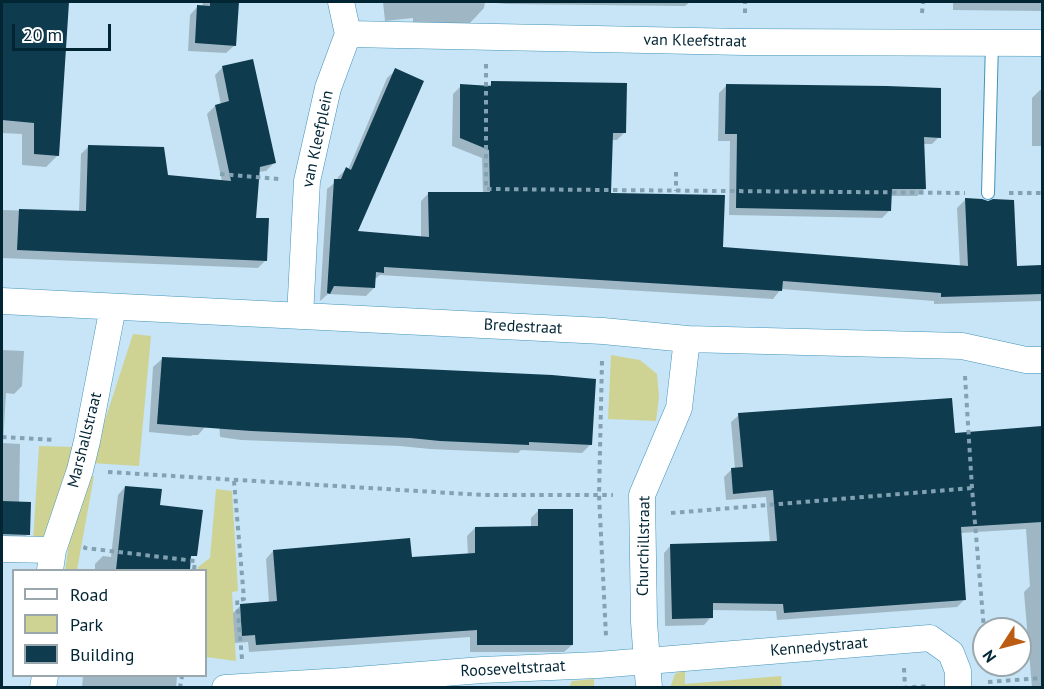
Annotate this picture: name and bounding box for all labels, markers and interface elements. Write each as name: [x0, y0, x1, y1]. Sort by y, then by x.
scale bar: [15, 12, 114, 50]
text: 20 m: [23, 23, 62, 46]
street label: van Kleefstraat: [643, 31, 747, 51]
street label: van Kleefplein: [298, 89, 338, 189]
street label: Bredestraat: [483, 315, 563, 339]
street label: Marshallstraat: [64, 390, 106, 490]
street label: Churchillstraat: [634, 496, 654, 596]
legend: [12, 569, 207, 677]
text: Road: [70, 583, 108, 606]
text: Park: [70, 613, 103, 636]
north arrow: [972, 617, 1032, 677]
street label: Kennedystraat: [769, 633, 869, 661]
text: Building: [70, 643, 134, 666]
text: N: [978, 646, 1000, 667]
street label: Rooseveltstraat: [460, 657, 566, 681]

